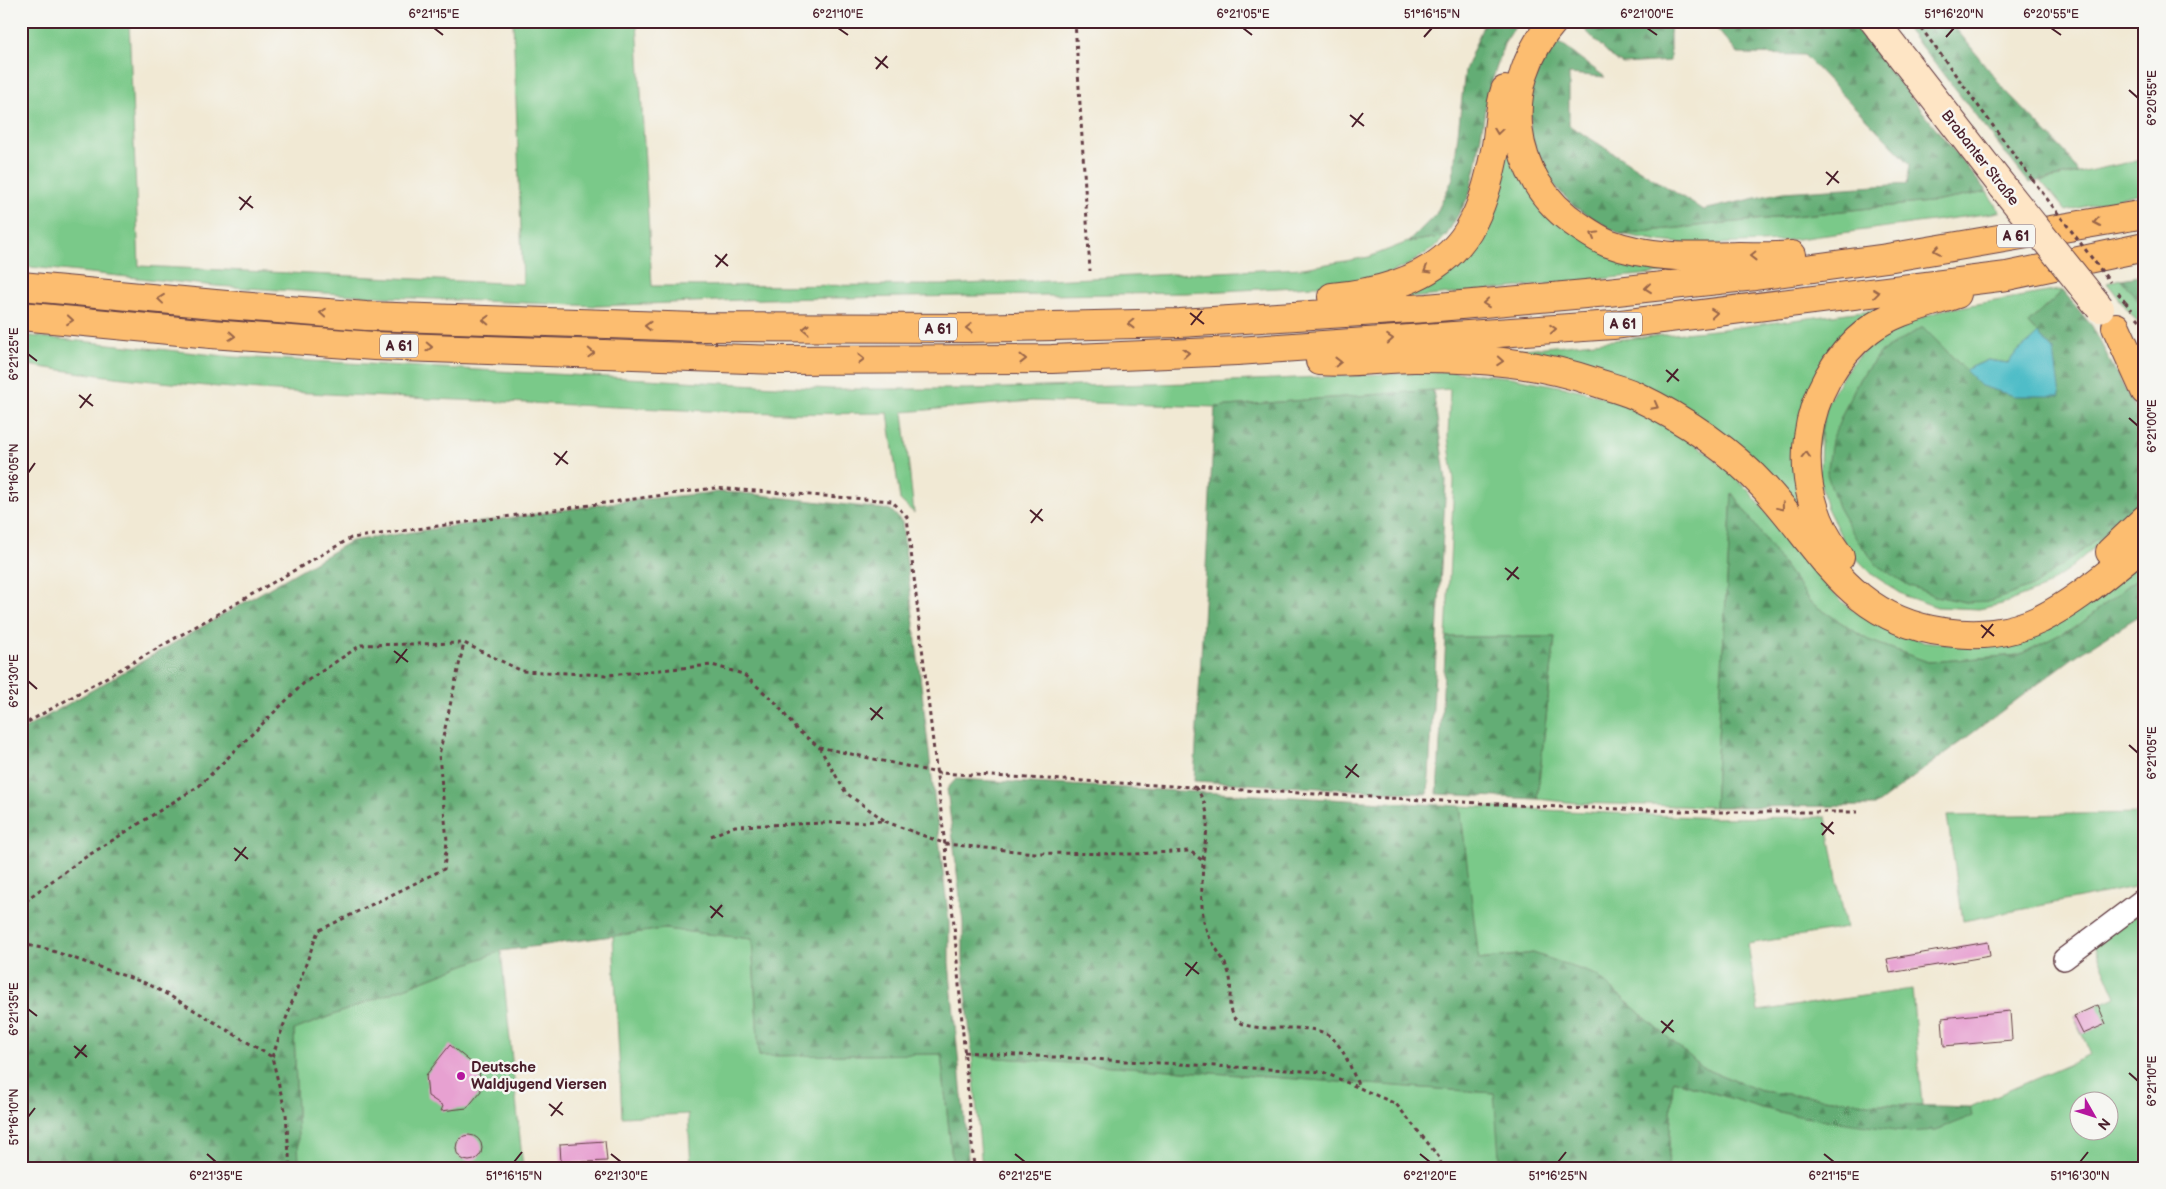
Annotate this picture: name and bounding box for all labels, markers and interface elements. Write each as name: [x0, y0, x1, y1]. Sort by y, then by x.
text: 6°21'15"E: [409, 7, 459, 22]
text: 6°21'10"E: [813, 7, 864, 22]
text: 6°21'05"E: [1216, 7, 1270, 22]
text: 51°16'15"N: [1404, 7, 1460, 22]
text: 6°21'00"E: [1620, 7, 1674, 22]
text: 51°16'20"N: [1924, 7, 1984, 22]
text: 6°20'55"E: [2023, 7, 2079, 22]
text: 6°20'55"E: [2145, 70, 2160, 126]
street label: Brabanter Straße: [1937, 106, 2023, 210]
one-way arrow: [1493, 128, 1504, 136]
one-way arrow: [2092, 216, 2101, 226]
road number: A 61: [1997, 225, 2035, 248]
one-way arrow: [1590, 231, 1599, 241]
one-way arrow: [1932, 244, 1941, 254]
one-way arrow: [1748, 251, 1756, 261]
one-way arrow: [1423, 264, 1432, 274]
one-way arrow: [1644, 282, 1652, 293]
one-way arrow: [1872, 288, 1880, 299]
one-way arrow: [157, 294, 165, 305]
one-way arrow: [1482, 297, 1490, 308]
one-way arrow: [319, 307, 327, 318]
one-way arrow: [1711, 308, 1719, 319]
road number: A 61: [1604, 312, 1642, 336]
one-way arrow: [66, 315, 74, 326]
one-way arrow: [481, 315, 489, 325]
road number: A 61: [919, 318, 957, 340]
one-way arrow: [1127, 319, 1135, 330]
one-way arrow: [644, 320, 652, 331]
one-way arrow: [965, 323, 973, 334]
one-way arrow: [1549, 323, 1557, 334]
one-way arrow: [802, 324, 810, 334]
text: 6°21'25"E: [7, 327, 22, 381]
one-way arrow: [228, 330, 236, 341]
road number: A 61: [380, 334, 418, 358]
one-way arrow: [1387, 334, 1395, 345]
one-way arrow: [425, 342, 433, 353]
one-way arrow: [588, 348, 595, 358]
one-way arrow: [1182, 348, 1190, 358]
one-way arrow: [858, 354, 865, 364]
one-way arrow: [1020, 354, 1028, 364]
one-way arrow: [1496, 355, 1504, 366]
one-way arrow: [1334, 356, 1342, 367]
text: 6°21'00"E: [2145, 399, 2160, 453]
one-way arrow: [1650, 400, 1659, 410]
text: 51°16'05"N: [7, 443, 22, 503]
one-way arrow: [1801, 451, 1811, 458]
one-way arrow: [1775, 501, 1784, 510]
text: 6°21'30"E: [7, 654, 22, 708]
text: 6°21'05"E: [2145, 726, 2160, 780]
text: 6°21'35"E: [7, 982, 22, 1036]
text: 6°21'10"E: [2145, 1055, 2160, 1106]
place label: Deutsche Waldjugend Viersen: [471, 1058, 607, 1094]
marker: Deutsche Waldjugend Viersen: [455, 1070, 467, 1082]
text: 51°16'10"N: [7, 1089, 22, 1145]
north arrow: [2068, 1092, 2118, 1142]
text: N: [2094, 1114, 2114, 1133]
text: 6°21'35"E: [189, 1169, 243, 1184]
text: 51°16'15"N: [486, 1169, 542, 1184]
text: 6°21'30"E: [594, 1169, 648, 1184]
text: 6°21'25"E: [998, 1169, 1052, 1184]
text: 6°21'20"E: [1403, 1169, 1457, 1184]
text: 51°16'25"N: [1528, 1169, 1588, 1184]
text: 6°21'15"E: [1809, 1169, 1859, 1184]
text: 51°16'30"N: [2050, 1169, 2110, 1184]

